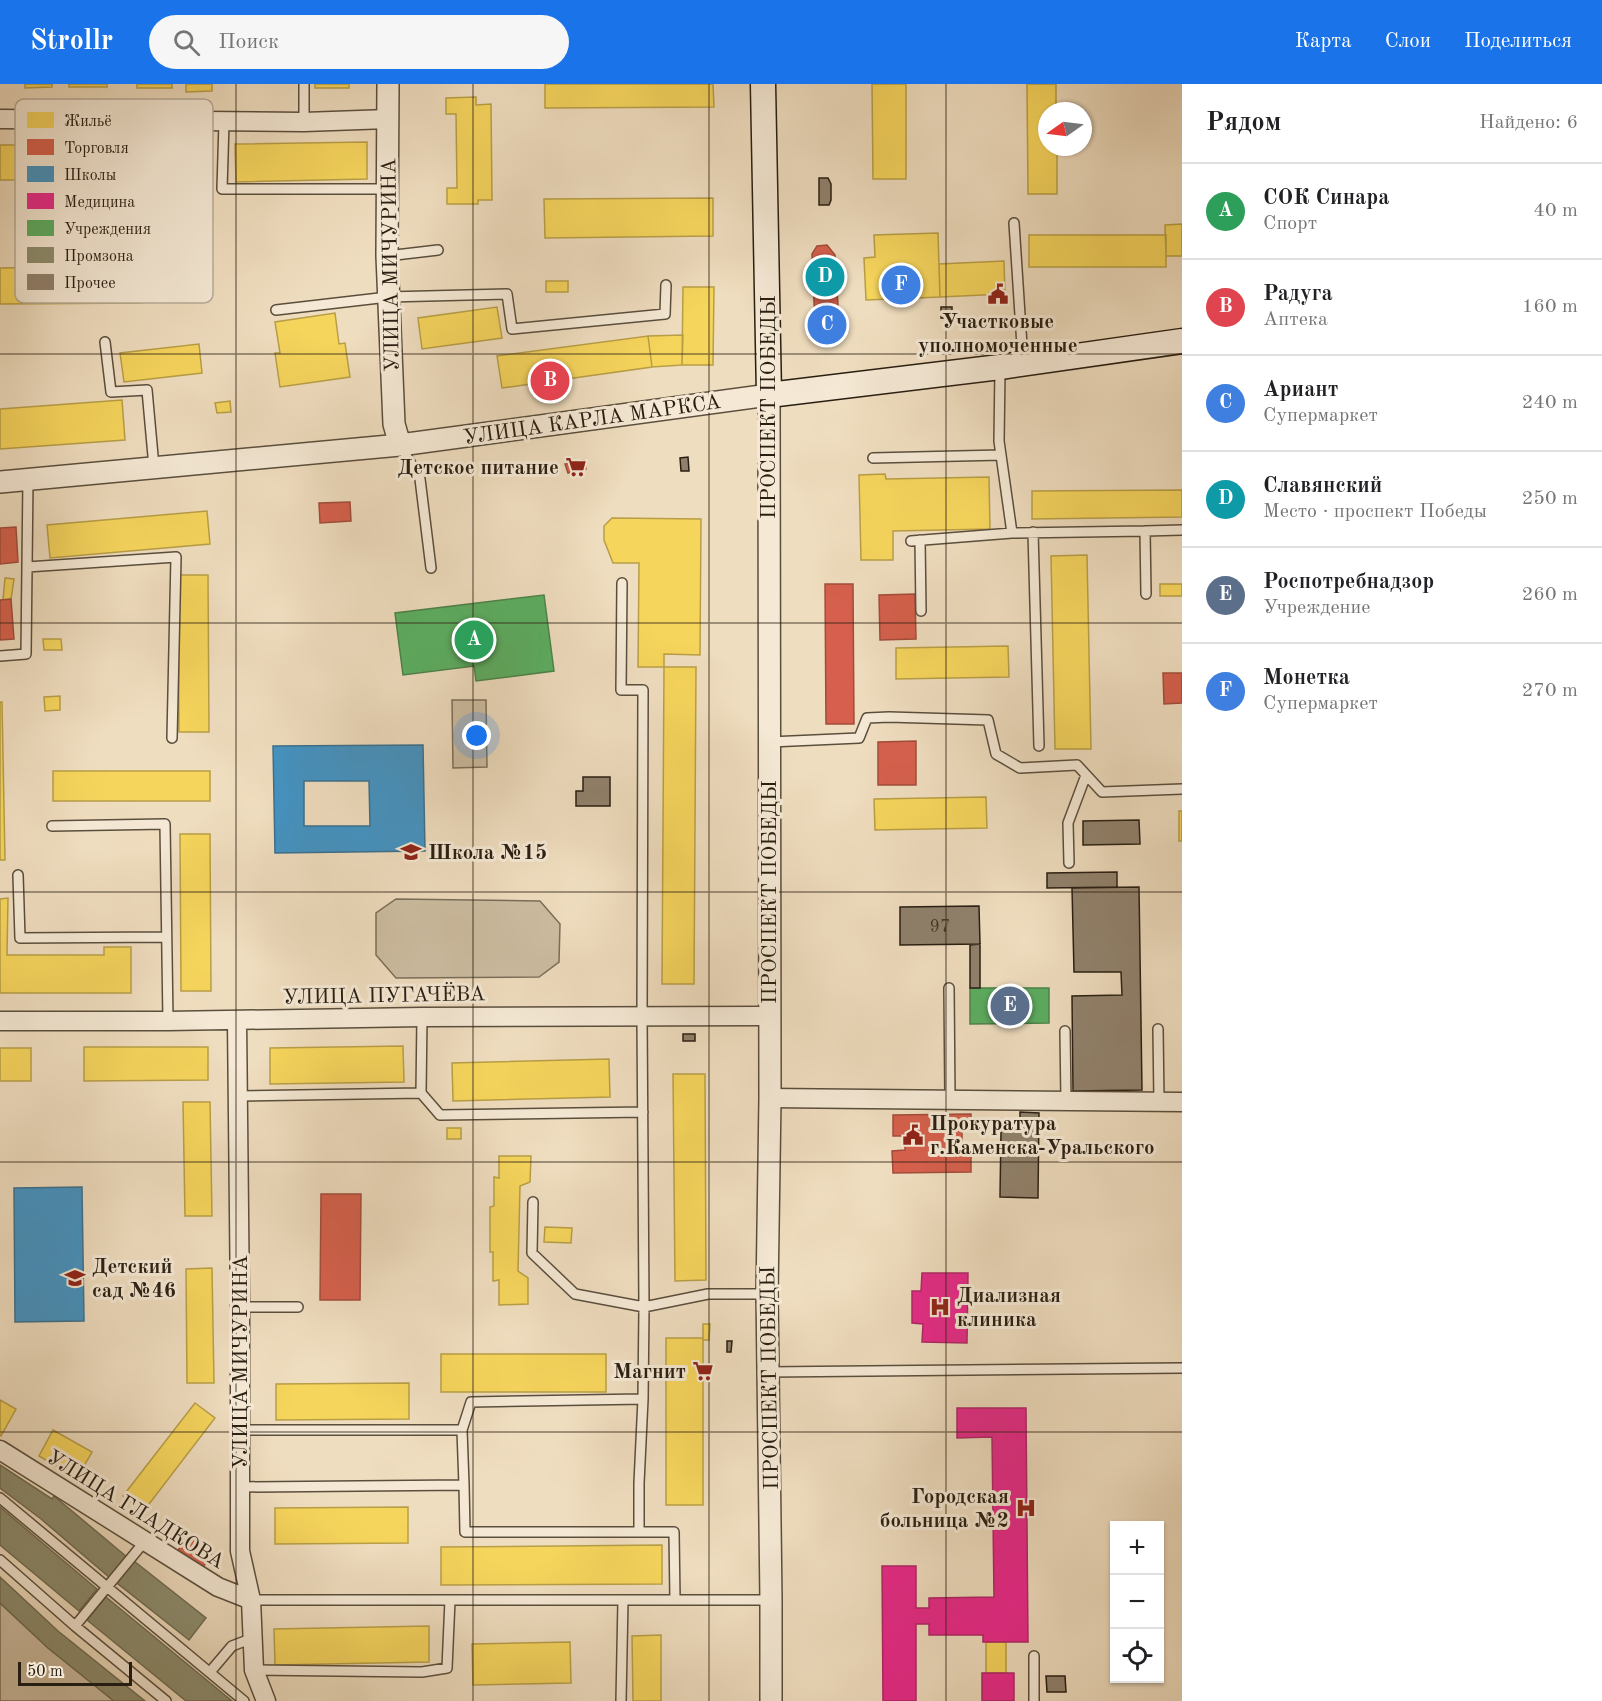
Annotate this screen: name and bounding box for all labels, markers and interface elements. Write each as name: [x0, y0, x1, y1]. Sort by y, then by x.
search box: [149, 15, 569, 69]
icon: search: [170, 26, 203, 59]
text: Strollr: [30, 28, 113, 56]
text: Поиск: [218, 31, 279, 53]
text: Карта: [1295, 31, 1352, 52]
text: Слои: [1385, 31, 1431, 52]
text: Поделиться: [1464, 31, 1572, 52]
legend: [15, 99, 213, 303]
north arrow: [1038, 102, 1092, 156]
text: Рядом: [1206, 110, 1281, 136]
text: Найдено: 6: [1479, 113, 1578, 133]
text: Жильё: [64, 114, 112, 130]
text: Торговля: [64, 141, 129, 157]
street label: УЛИЦА МИЧУРИНА: [379, 158, 404, 372]
text: Школы: [64, 168, 116, 184]
text: СОК Синара: [1263, 187, 1389, 209]
text: Медицина: [64, 195, 135, 211]
text: A: [1218, 201, 1233, 221]
text: 40 m: [1533, 201, 1578, 221]
text: Спорт: [1263, 214, 1317, 234]
text: Учреждения: [64, 222, 151, 238]
text: Промзона: [64, 249, 134, 265]
pin: D: [806, 254, 844, 300]
pin: F: [882, 262, 920, 308]
text: Прочее: [64, 276, 116, 292]
public building icon: Участковые уполномоченные: [986, 282, 1010, 306]
text: Радуга: [1263, 283, 1333, 305]
street label: ПРОСПЕКТ ПОБЕДЫ: [759, 295, 780, 519]
text: B: [1218, 297, 1233, 317]
text: 160 m: [1522, 297, 1578, 317]
pin: C: [808, 302, 846, 348]
text: Аптека: [1263, 310, 1328, 330]
place label: Участковые уполномоченные: [918, 312, 1078, 357]
pin: B: [530, 358, 570, 404]
text: Ариант: [1263, 379, 1338, 401]
street label: УЛИЦА КАРЛА МАРКСА: [462, 392, 722, 449]
text: C: [1219, 393, 1232, 413]
text: 240 m: [1522, 393, 1578, 413]
text: Супермаркет: [1263, 406, 1378, 426]
supermarket icon: Детское питание: [564, 455, 588, 479]
place label: Детское питание: [398, 458, 559, 479]
text: Славянский: [1263, 475, 1382, 497]
text: D: [1218, 489, 1233, 509]
text: 250 m: [1522, 489, 1578, 509]
text: Место · проспект Победы: [1263, 502, 1487, 522]
text: Роспотребнадзор: [1263, 571, 1434, 593]
text: E: [1219, 585, 1232, 605]
text: 260 m: [1522, 585, 1578, 605]
text: Учреждение: [1263, 598, 1371, 618]
pin: A: [454, 618, 494, 662]
text: Монетка: [1263, 667, 1350, 689]
text: F: [1219, 681, 1232, 701]
text: 270 m: [1522, 681, 1578, 701]
text: Супермаркет: [1263, 694, 1378, 714]
your location: [462, 721, 491, 750]
street label: ПРОСПЕКТ ПОБЕДЫ: [760, 780, 781, 1004]
school or university icon: Школа №15: [399, 840, 423, 864]
place label: Школа №15: [428, 843, 547, 864]
house number: 97: [930, 918, 950, 936]
street label: УЛИЦА ПУГАЧЁВА: [282, 980, 486, 1009]
pin: E: [990, 984, 1030, 1028]
place label: Прокуратура г.Каменска-Уральского: [930, 1114, 1155, 1159]
public building icon: Прокуратура г.Каменска-Уральского: [901, 1123, 925, 1147]
street label: УЛИЦА МИЧУРИНА: [231, 1255, 252, 1469]
place label: Детский сад №46: [92, 1257, 176, 1302]
school or university icon: Детский сад №46: [63, 1266, 87, 1290]
street label: ПРОСПЕКТ ПОБЕДЫ: [758, 1266, 783, 1490]
place label: Диализная клиника: [957, 1286, 1061, 1331]
hospital icon: Диализная клиника: [928, 1295, 952, 1319]
supermarket icon: Магнит: [691, 1359, 715, 1383]
place label: Магнит: [613, 1362, 686, 1383]
street label: УЛИЦА ГЛАДКОВА: [43, 1447, 228, 1574]
place label: Городская больница №2: [880, 1487, 1009, 1532]
hospital icon: Городская больница №2: [1014, 1496, 1038, 1520]
map controls: [1110, 1521, 1164, 1683]
button: +: [1110, 1521, 1164, 1575]
button: −: [1110, 1575, 1164, 1629]
button: locate: [1110, 1629, 1164, 1683]
scale bar: [18, 1659, 132, 1686]
text: 50 m: [27, 1664, 63, 1680]

